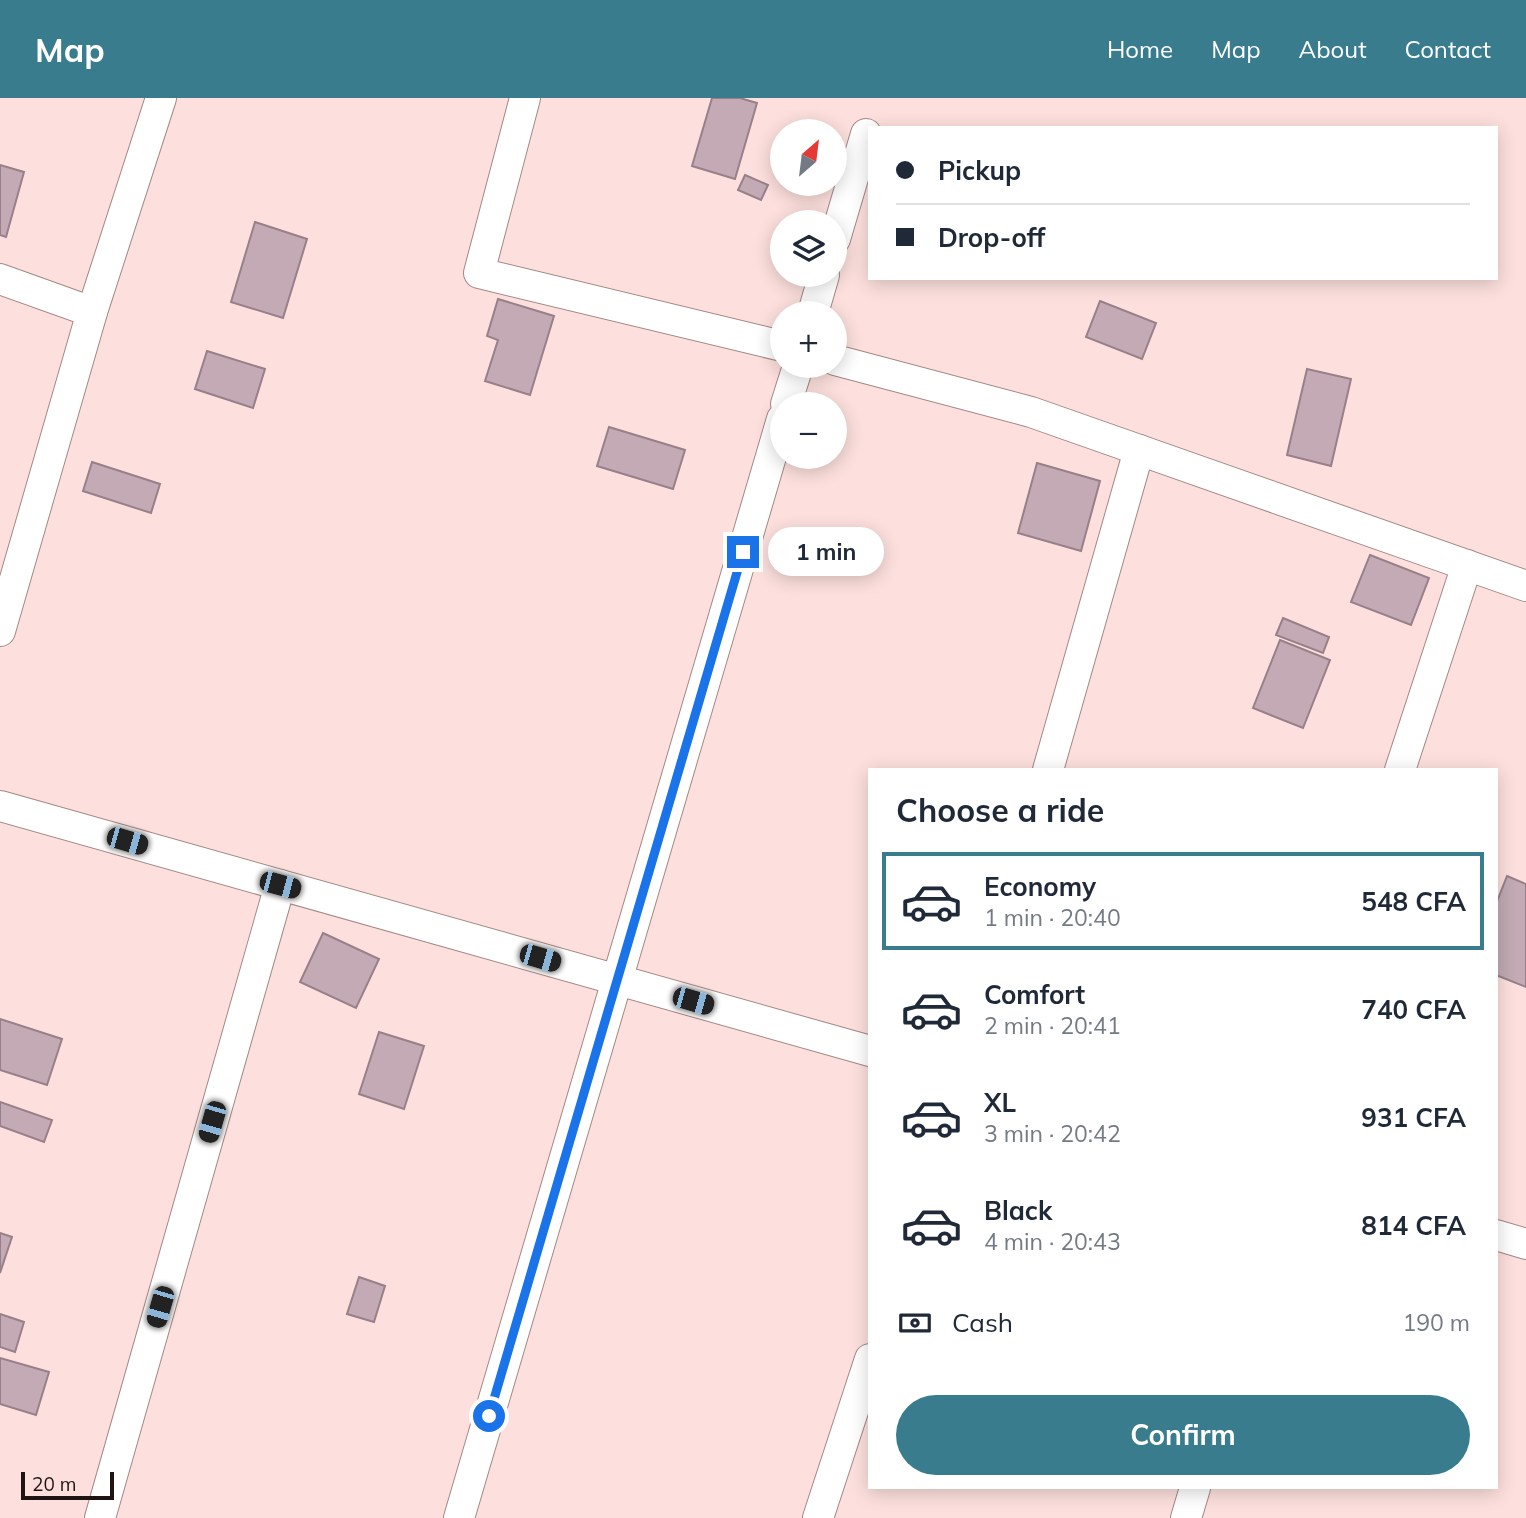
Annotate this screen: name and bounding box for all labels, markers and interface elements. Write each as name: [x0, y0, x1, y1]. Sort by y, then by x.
text: Map: [35, 29, 105, 70]
text: Home: [1107, 34, 1173, 64]
text: Map: [1211, 34, 1261, 64]
text: About: [1299, 34, 1367, 64]
text: Contact: [1405, 34, 1491, 64]
north arrow: [770, 119, 847, 196]
map controls: [770, 119, 847, 469]
text: Pickup: [938, 154, 1021, 187]
button: layers: [770, 210, 847, 287]
text: Drop-off: [938, 221, 1045, 254]
button: +: [770, 301, 847, 378]
button: −: [770, 392, 847, 469]
callout: 1 min: [768, 528, 883, 576]
route end: [727, 536, 759, 568]
text: 1 min: [796, 537, 856, 566]
text: Choose a ride: [896, 790, 1104, 830]
car: [104, 825, 151, 857]
car: [257, 869, 304, 901]
icon: car: [900, 870, 963, 933]
text: Economy: [984, 870, 1096, 903]
text: 548 CFA: [1361, 885, 1466, 918]
text: 1 min · 20:40: [984, 903, 1121, 932]
car: [517, 942, 564, 974]
icon: car: [900, 978, 963, 1041]
text: Comfort: [984, 978, 1085, 1011]
car: [670, 985, 717, 1017]
text: 740 CFA: [1361, 993, 1466, 1026]
text: 2 min · 20:41: [984, 1011, 1121, 1040]
icon: car: [900, 1086, 963, 1149]
text: XL: [984, 1086, 1016, 1119]
car: [197, 1099, 228, 1145]
text: 931 CFA: [1361, 1101, 1466, 1134]
text: 3 min · 20:42: [984, 1119, 1121, 1148]
icon: car: [900, 1194, 963, 1257]
text: Black: [984, 1194, 1052, 1227]
text: 814 CFA: [1361, 1209, 1466, 1242]
text: 4 min · 20:43: [984, 1227, 1121, 1256]
car: [145, 1284, 176, 1330]
icon: cash: [896, 1304, 934, 1342]
text: Cash: [952, 1306, 1013, 1339]
text: 190 m: [1402, 1308, 1470, 1337]
button: Confirm: [896, 1395, 1470, 1475]
route start: [473, 1400, 505, 1432]
scale bar: [21, 1469, 114, 1501]
text: 20 m: [32, 1472, 76, 1496]

